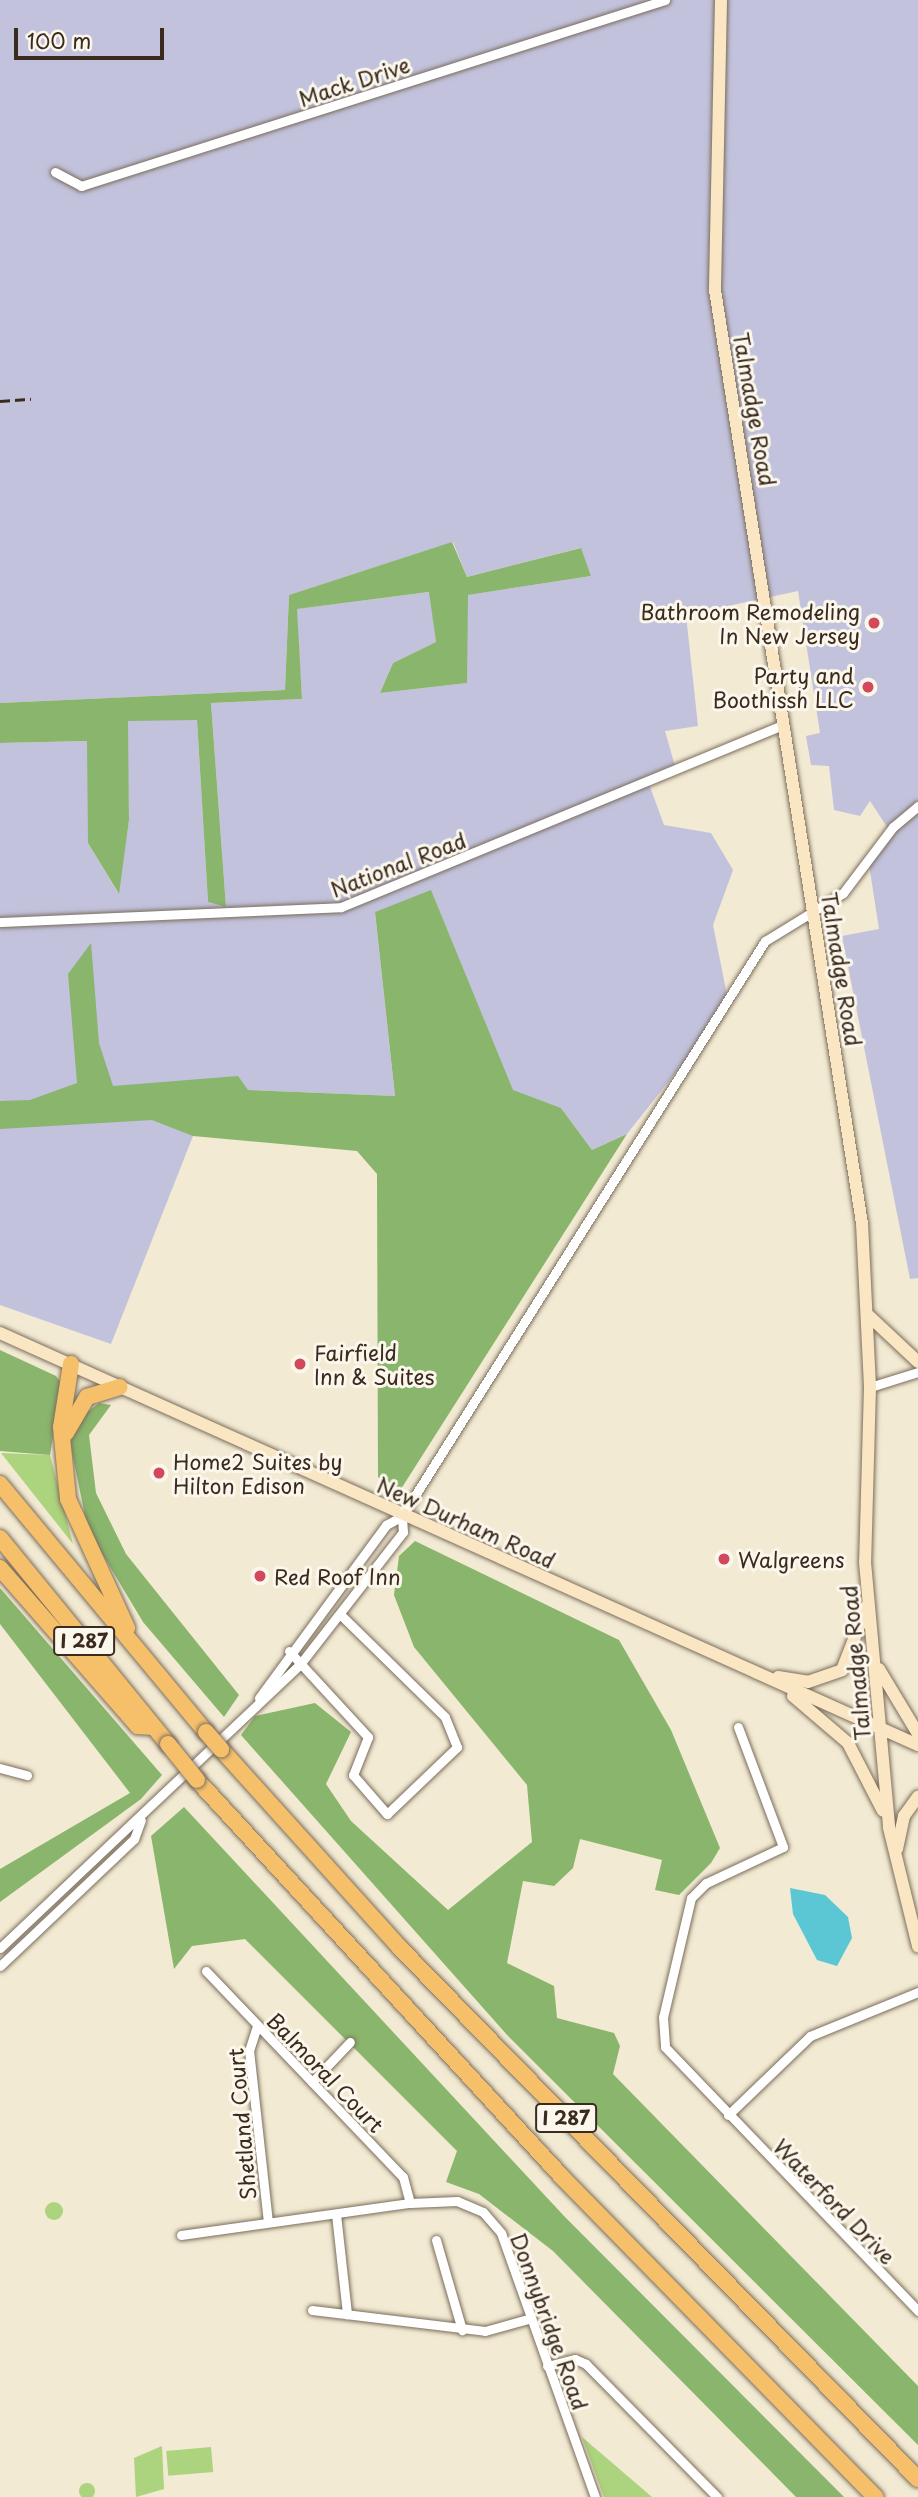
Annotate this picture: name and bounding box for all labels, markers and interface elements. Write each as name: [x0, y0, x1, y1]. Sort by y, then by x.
scale bar: [18, 14, 168, 58]
text: 100 m: [27, 24, 91, 56]
street label: Mack Drive: [295, 51, 413, 111]
street label: Talmadge Road: [729, 330, 781, 488]
place label: Bathroom Remodeling In New Jersey: [640, 598, 860, 648]
marker: Bathroom Remodeling In New Jersey: [866, 615, 882, 631]
place label: Party and Boothissh LLC: [712, 662, 854, 712]
marker: Party and Boothissh LLC: [860, 679, 876, 695]
street label: National Road: [326, 826, 470, 902]
street label: Talmadge Road: [817, 890, 867, 1048]
place label: Fairfield Inn & Suites: [314, 1339, 436, 1389]
marker: Fairfield Inn & Suites: [292, 1356, 308, 1372]
place label: Home2 Suites by Hilton Edison: [173, 1448, 345, 1498]
marker: Home2 Suites by Hilton Edison: [151, 1465, 167, 1481]
street label: New Durham Road: [374, 1472, 558, 1572]
place label: Walgreens: [738, 1546, 845, 1572]
marker: Walgreens: [716, 1551, 732, 1567]
place label: Red Roof Inn: [274, 1563, 403, 1589]
marker: Red Roof Inn: [252, 1568, 268, 1584]
street label: Talmadge Road: [836, 1585, 874, 1741]
road number: I 287: [52, 1625, 116, 1656]
street label: Balmoral Court: [262, 2007, 390, 2137]
street label: Shetland Court: [222, 2047, 260, 2201]
road number: I 287: [534, 2102, 598, 2134]
street label: Waterford Drive: [769, 2133, 901, 2269]
street label: Donnybridge Road: [506, 2229, 594, 2413]

